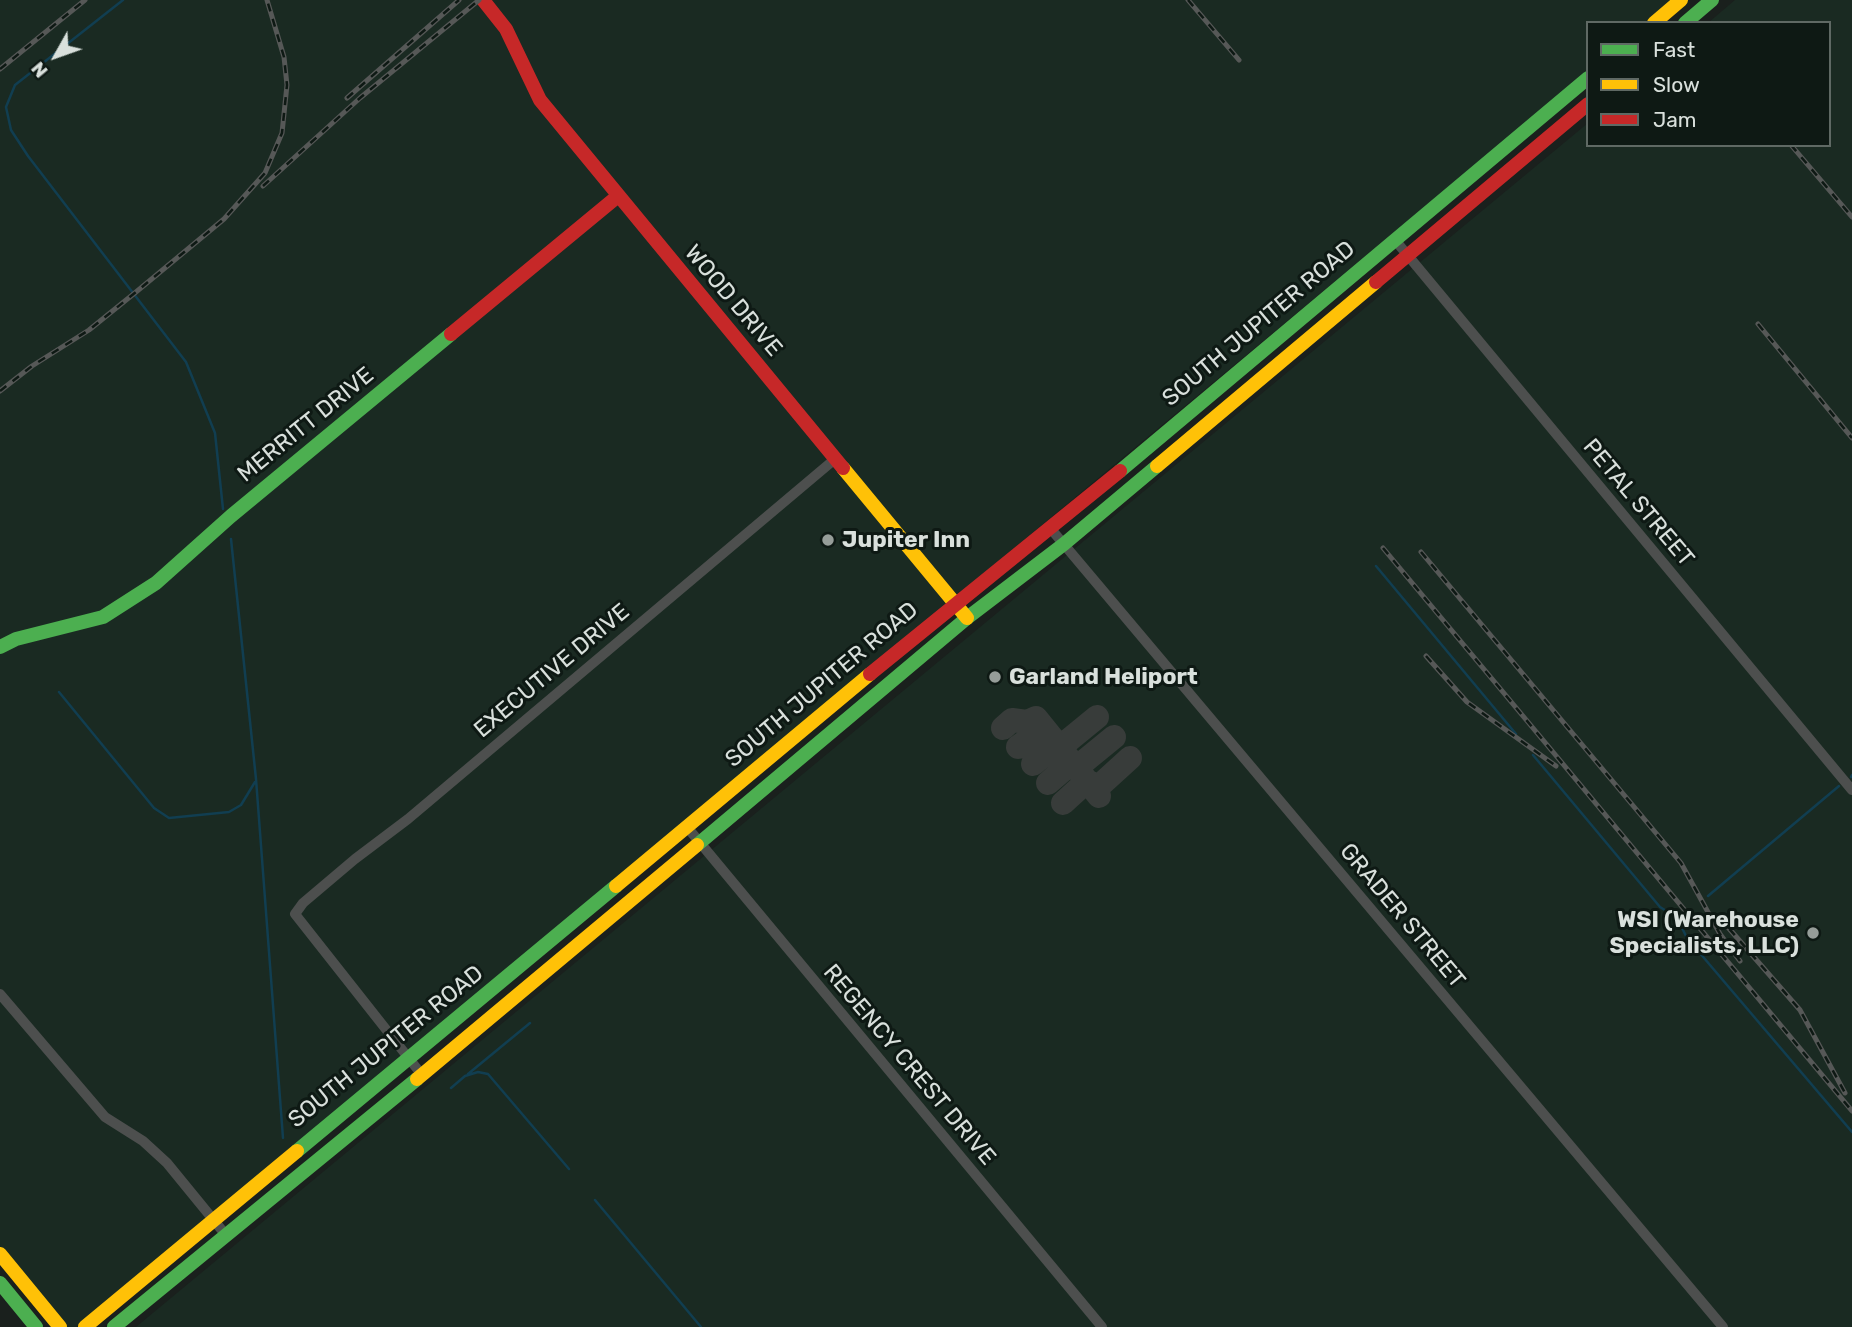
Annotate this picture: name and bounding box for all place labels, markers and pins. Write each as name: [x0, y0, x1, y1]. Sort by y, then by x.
place label: Jupiter Inn: [842, 526, 970, 554]
marker: Jupiter Inn: [820, 532, 836, 548]
place label: Garland Heliport: [1009, 663, 1198, 691]
marker: Garland Heliport: [987, 669, 1003, 685]
place label: WSI (Warehouse Specialists, LLC): [1610, 906, 1799, 960]
marker: WSI (Warehouse Specialists, LLC): [1805, 925, 1821, 941]

